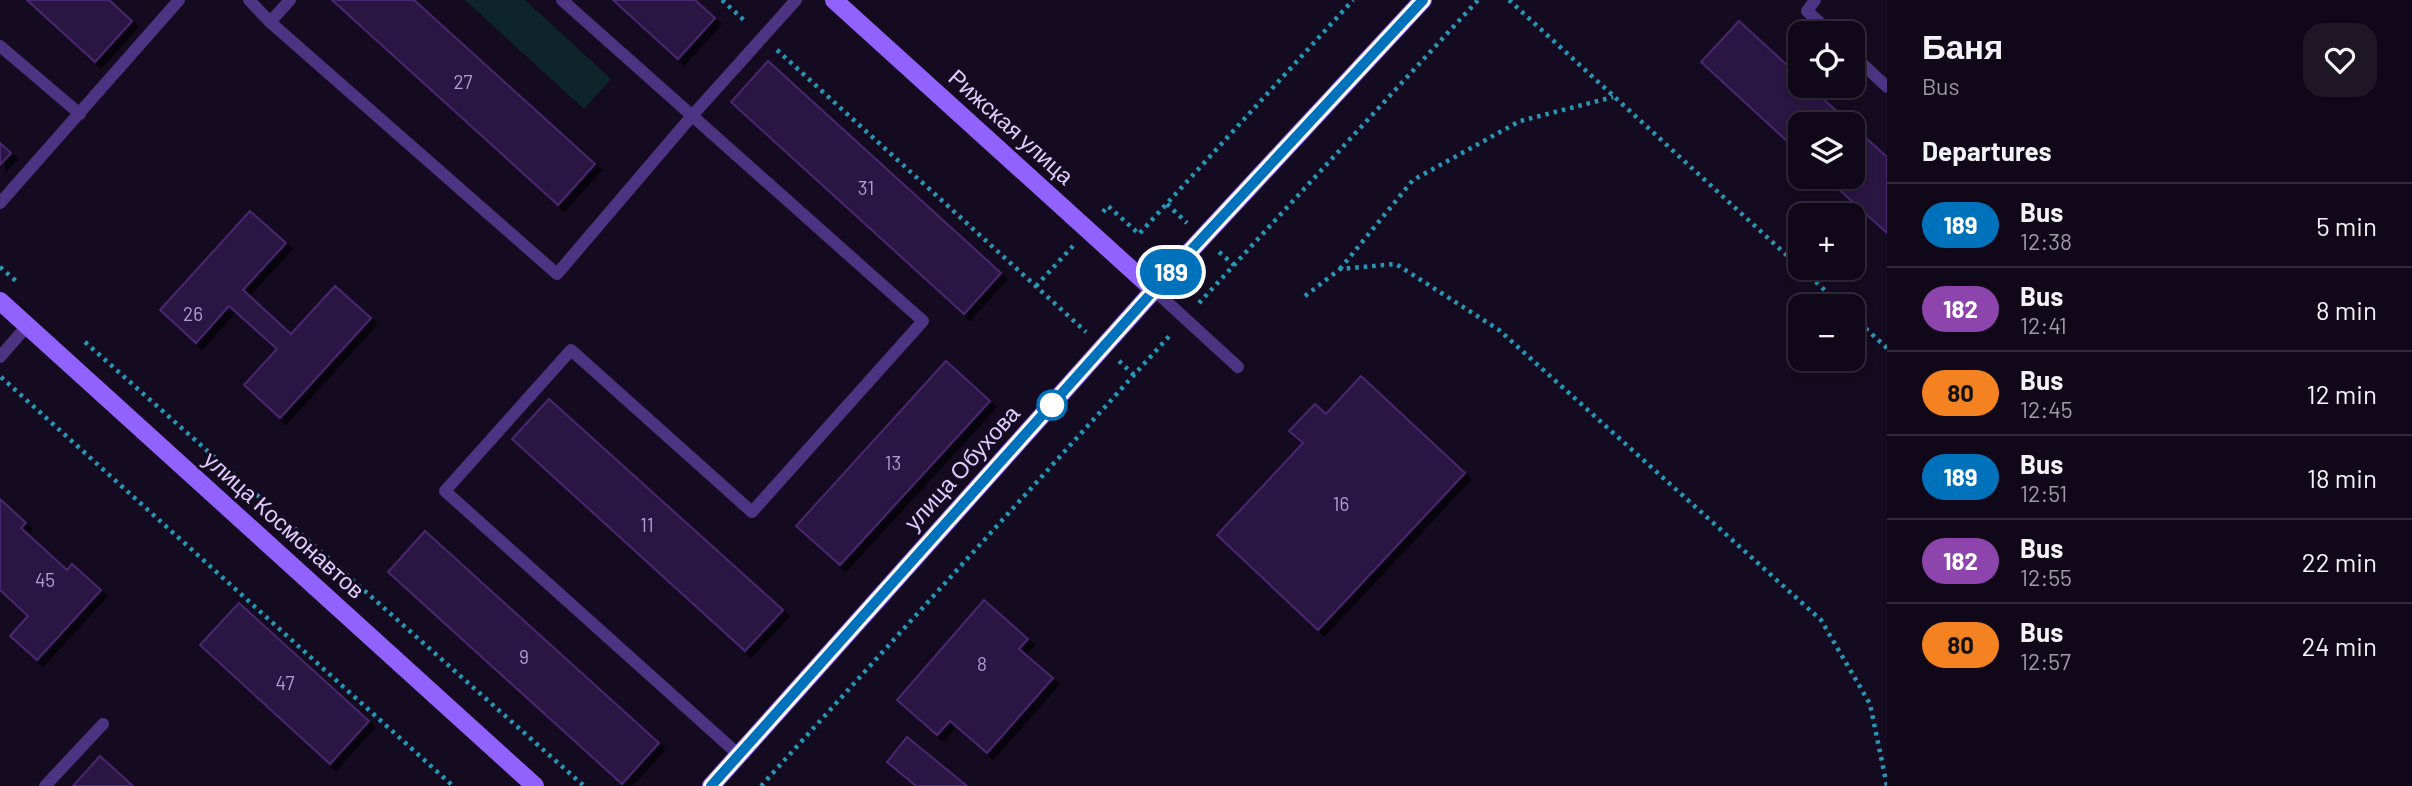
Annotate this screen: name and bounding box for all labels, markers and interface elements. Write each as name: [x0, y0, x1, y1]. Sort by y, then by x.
map controls: [1788, 21, 1865, 371]
button: locate: [1788, 21, 1865, 98]
button: heart: [2303, 23, 2377, 97]
text: Баня: [1922, 26, 2003, 66]
street label: Рижская улица: [943, 63, 1080, 190]
house number: 27: [453, 70, 473, 93]
text: Bus: [1922, 72, 1960, 100]
button: layers: [1788, 112, 1865, 189]
text: Departures: [1922, 135, 2052, 166]
house number: 31: [858, 176, 874, 199]
text: Bus: [2020, 196, 2063, 227]
button: +: [1788, 203, 1865, 280]
text: 189: [1943, 210, 1978, 239]
text: 5 min: [2316, 210, 2377, 241]
text: 12:38: [2020, 227, 2072, 255]
line badge: 189: [1131, 249, 1211, 295]
text: 189: [1154, 257, 1188, 286]
text: Bus: [2020, 280, 2063, 311]
button: −: [1788, 294, 1865, 371]
text: 182: [1943, 294, 1978, 323]
text: 8 min: [2316, 294, 2377, 325]
house number: 26: [183, 302, 203, 325]
text: 12:41: [2020, 311, 2067, 339]
text: Bus: [2020, 364, 2063, 395]
text: 80: [1947, 378, 1974, 407]
text: 12 min: [2307, 378, 2377, 409]
unlabelled marker: [1037, 390, 1067, 420]
text: 12:45: [2020, 395, 2073, 423]
street label: улица Обухова: [898, 399, 1025, 536]
street label: улица Космонавтов: [199, 445, 371, 604]
text: Bus: [2020, 448, 2063, 479]
house number: 13: [885, 451, 901, 474]
text: 189: [1943, 462, 1978, 491]
text: 18 min: [2307, 462, 2377, 493]
text: 12:51: [2020, 479, 2067, 507]
house number: 16: [1333, 492, 1349, 515]
house number: 11: [640, 513, 654, 536]
text: Bus: [2020, 532, 2063, 563]
text: 182: [1943, 546, 1978, 575]
text: 22 min: [2302, 546, 2377, 577]
text: 12:55: [2020, 563, 2072, 591]
house number: 45: [35, 568, 55, 591]
text: Bus: [2020, 616, 2063, 647]
text: 80: [1947, 630, 1974, 659]
text: 24 min: [2301, 630, 2377, 661]
house number: 9: [519, 645, 529, 668]
text: 12:57: [2020, 647, 2071, 675]
house number: 8: [977, 652, 987, 675]
house number: 47: [276, 671, 294, 694]

